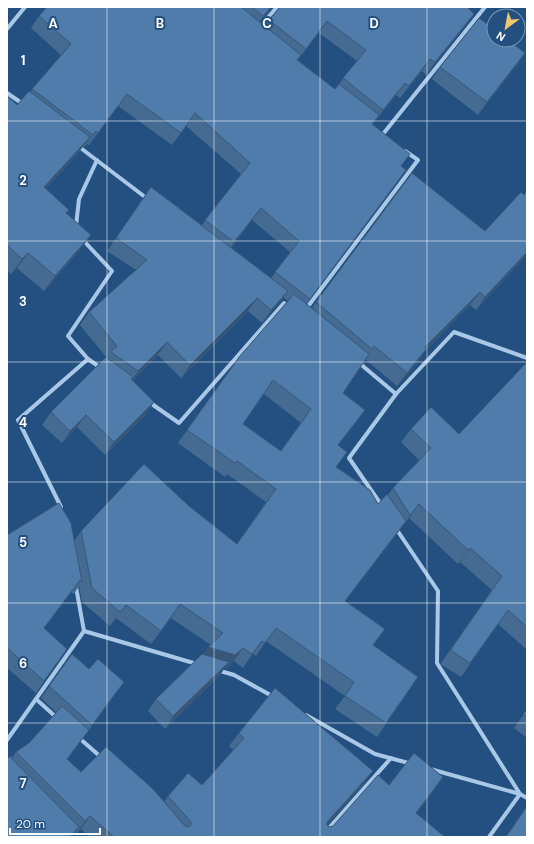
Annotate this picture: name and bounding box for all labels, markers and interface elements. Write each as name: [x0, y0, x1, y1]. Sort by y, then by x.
north arrow: [486, 8, 526, 48]
text: A: [48, 15, 58, 32]
text: B: [156, 15, 164, 32]
text: C: [262, 15, 272, 32]
text: D: [369, 15, 379, 32]
text: N: [494, 28, 508, 45]
text: 1: [21, 52, 25, 69]
text: 2: [19, 172, 27, 189]
text: 3: [19, 293, 27, 310]
text: 4: [19, 414, 27, 431]
text: 5: [19, 534, 27, 551]
text: 6: [19, 655, 27, 672]
text: 7: [20, 775, 27, 792]
scale bar: [10, 810, 100, 836]
text: 20 m: [16, 816, 45, 832]

